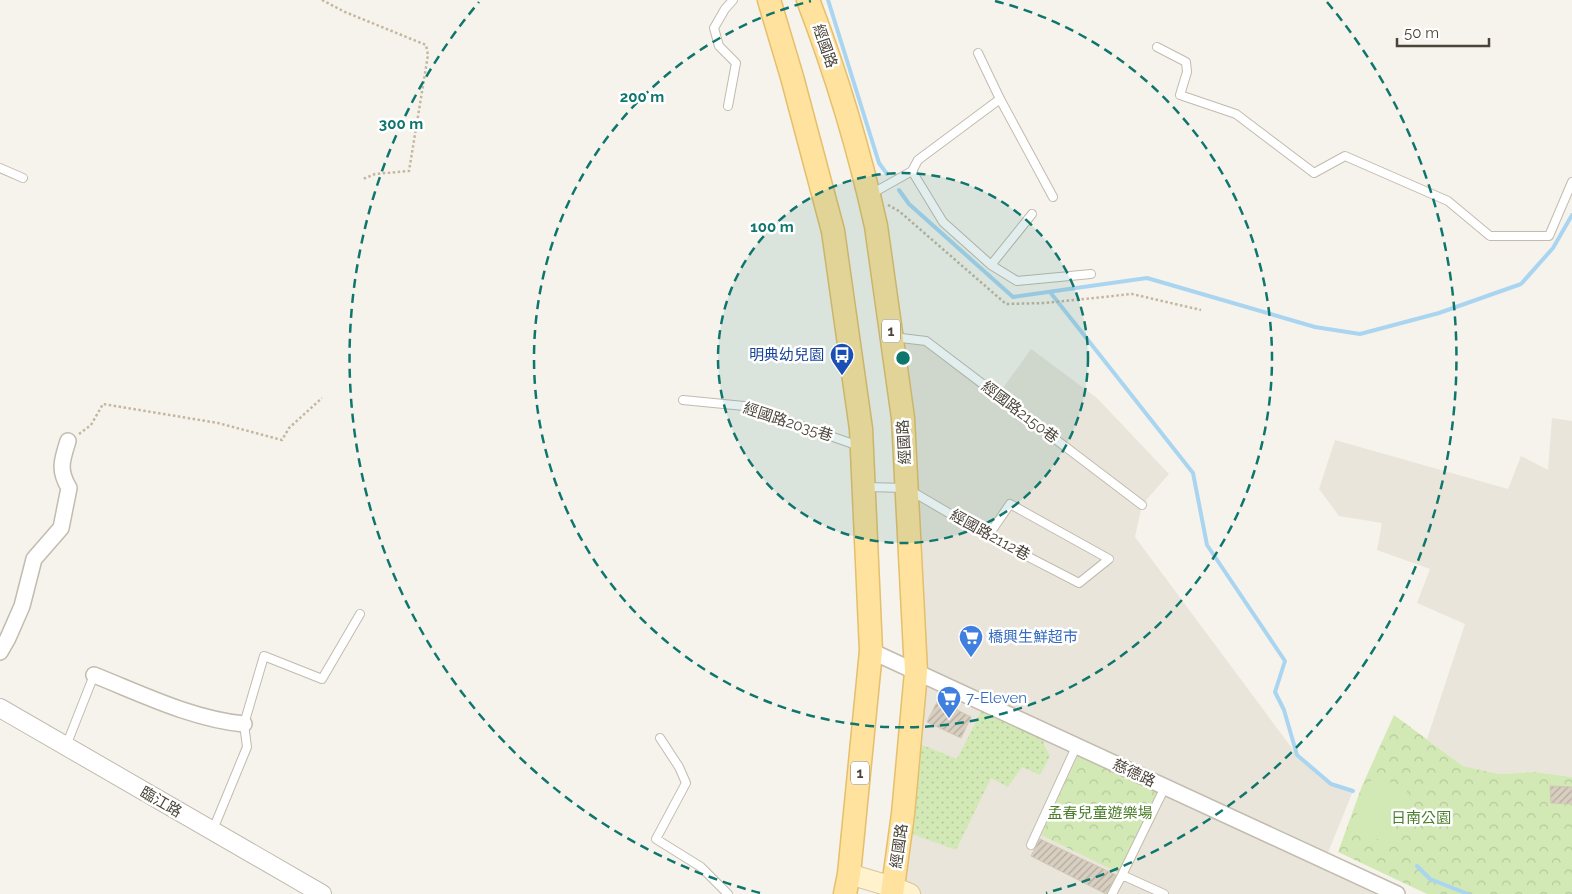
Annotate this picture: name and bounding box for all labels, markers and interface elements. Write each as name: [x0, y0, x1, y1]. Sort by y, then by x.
scale bar: [1397, 15, 1490, 47]
street label: 經國路: [809, 22, 841, 70]
text: 50 m: [1404, 24, 1439, 42]
text: 200 m: [620, 88, 664, 106]
text: 300 m: [379, 115, 423, 133]
text: 100 m: [750, 218, 794, 236]
road number: 1: [882, 320, 900, 342]
bus stop icon: 明典幼兒園: [829, 342, 855, 376]
place label: 明典幼兒園: [749, 346, 824, 364]
centre of rings: [894, 349, 912, 367]
street label: 經國路2150巷: [978, 377, 1062, 447]
street label: 經國路2035巷: [741, 399, 835, 445]
street label: 經國路: [894, 419, 914, 465]
street label: 經國路2112巷: [947, 506, 1033, 564]
supermarket icon: 橋興生鮮超市: [958, 624, 984, 658]
place label: 橋興生鮮超市: [988, 628, 1078, 646]
supermarket icon: 7-Eleven: [936, 685, 962, 719]
place label: 7-Eleven: [966, 689, 1027, 707]
street label: 慈德路: [1110, 755, 1158, 791]
road number: 1: [851, 761, 869, 784]
street label: 臨江路: [137, 783, 185, 821]
park label: 孟春兒童遊樂場: [1047, 804, 1153, 822]
park label: 日南公園: [1391, 809, 1451, 827]
street label: 經國路: [887, 822, 911, 870]

